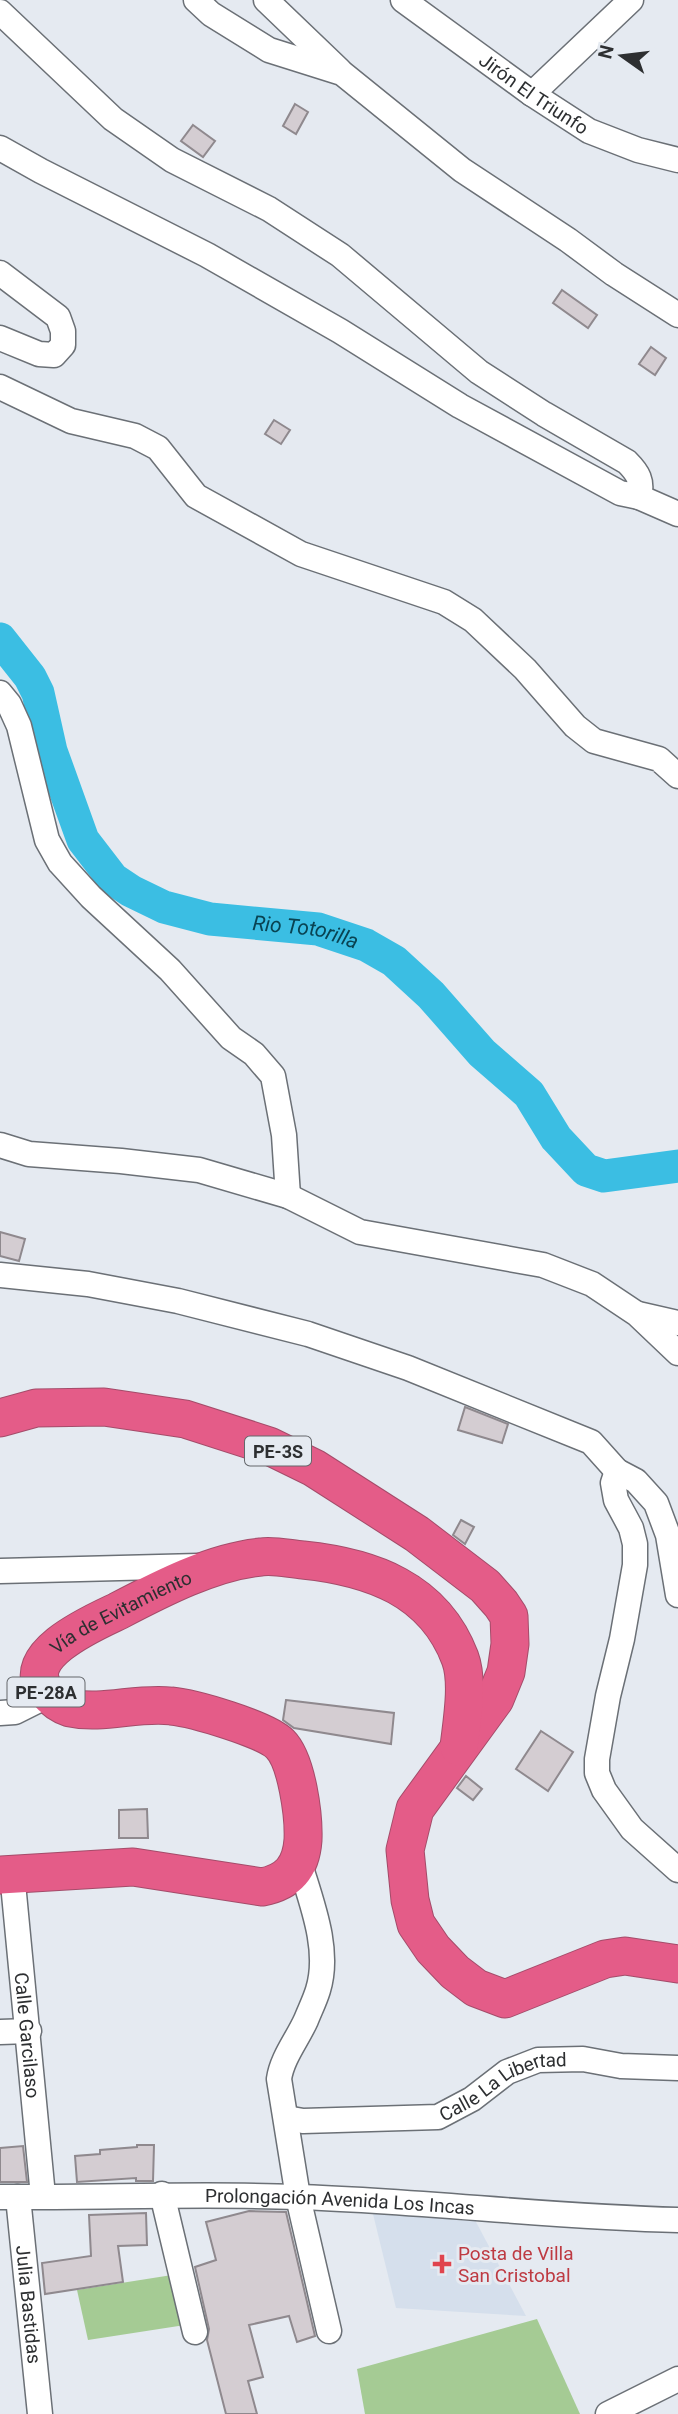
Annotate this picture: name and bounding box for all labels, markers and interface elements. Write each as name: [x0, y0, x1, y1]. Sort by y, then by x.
north arrow: [587, 21, 657, 91]
text: N: [593, 43, 619, 61]
street label: Jirón El Triunfo: [475, 48, 593, 139]
water label: Rio Totorilla: [252, 911, 362, 954]
road number: PE-3S: [245, 1436, 311, 1466]
street label: Vía de Evitamiento: [45, 1565, 195, 1659]
road number: PE-28A: [7, 1678, 84, 1707]
street label: Calle Garcilaso: [10, 1971, 45, 2099]
street label: Calle La Libertad: [435, 2048, 567, 2126]
street label: Prolongación Avenida Los Incas: [205, 2184, 476, 2219]
place label: Posta de Villa San Cristobal: [458, 2242, 574, 2287]
street label: Julia Bastidas: [11, 2244, 46, 2365]
marker: Posta de Villa San Cristobal: [432, 2254, 452, 2274]

